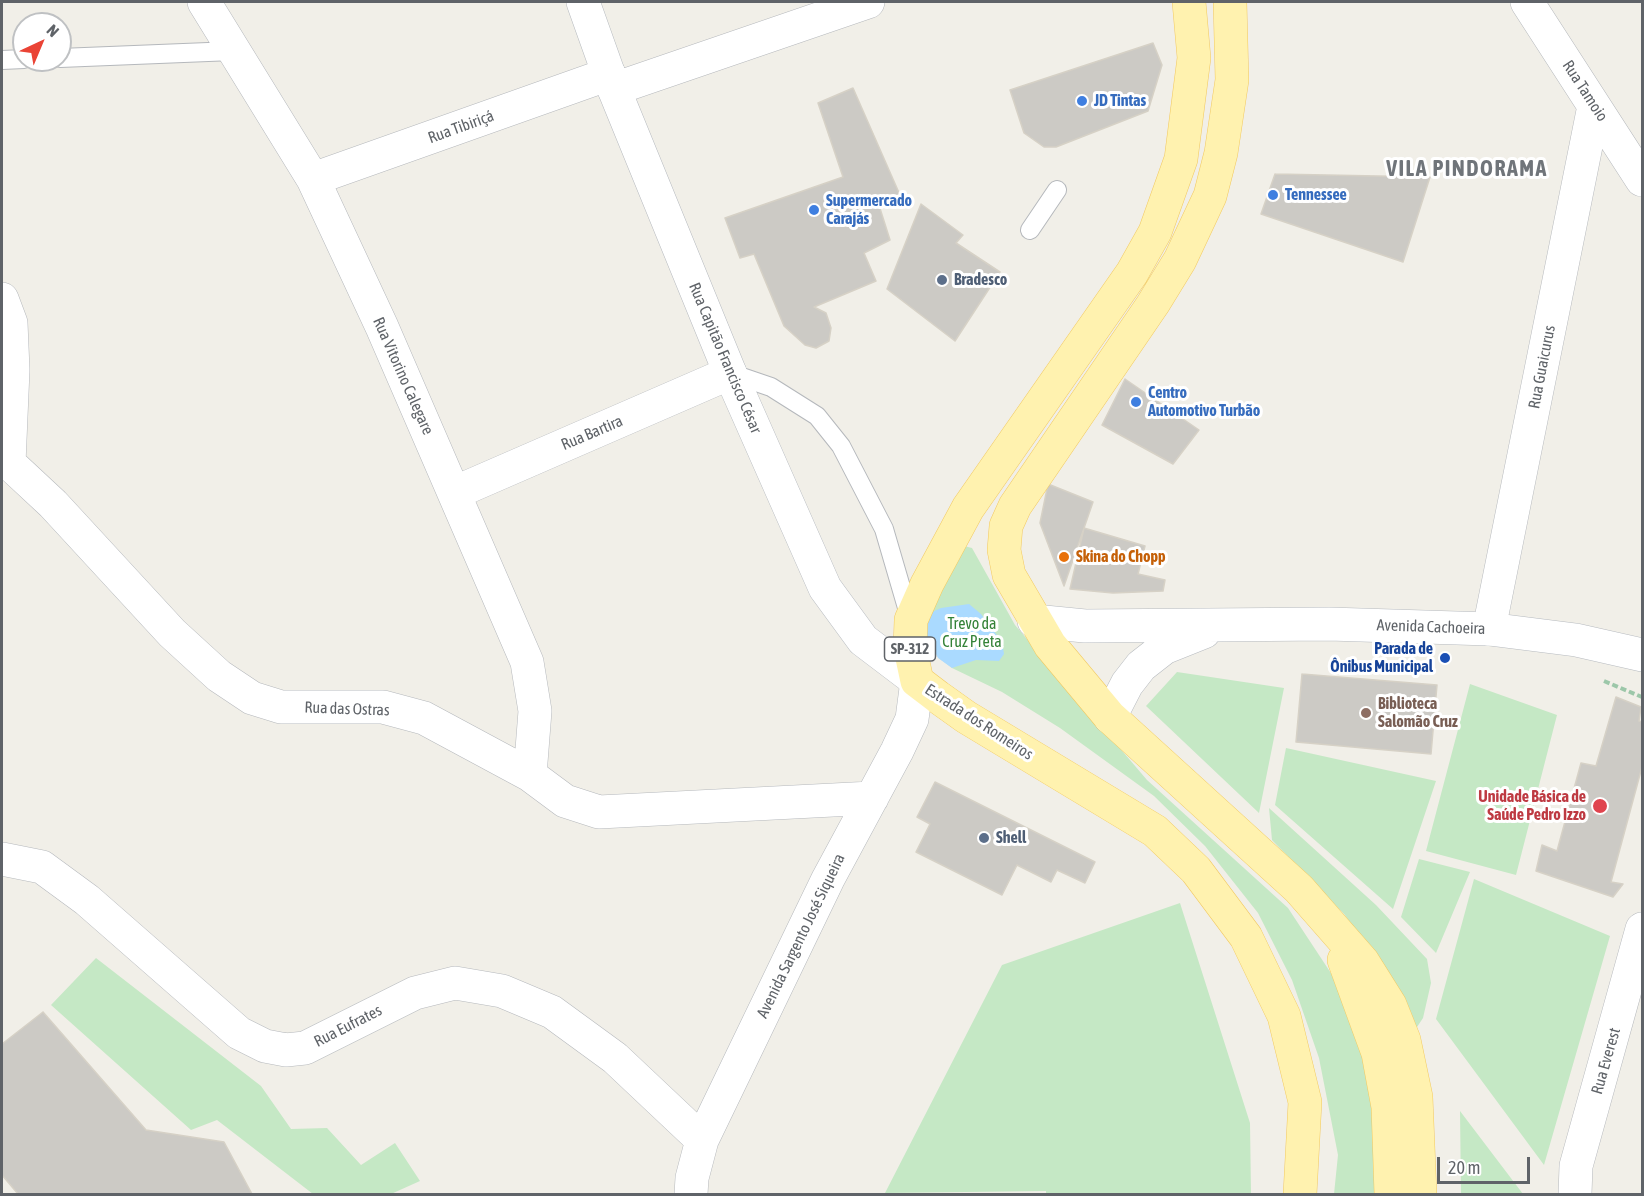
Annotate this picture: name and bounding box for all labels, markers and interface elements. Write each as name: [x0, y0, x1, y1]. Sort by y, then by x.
north arrow: [12, 12, 72, 72]
text: N: [43, 21, 63, 40]
street label: Rua Tamoio: [1558, 57, 1612, 125]
place label: JD Tintas: [1094, 91, 1146, 111]
marker: JD Tintas: [1075, 94, 1089, 108]
street label: Rua Tibiriçá: [425, 106, 497, 148]
district label: VILA PINDORAMA: [1386, 156, 1548, 182]
place label: Tennessee: [1285, 185, 1347, 205]
marker: Tennessee: [1266, 188, 1280, 202]
place label: Supermercado Carajás: [826, 191, 912, 229]
marker: Supermercado Carajás: [807, 203, 821, 217]
place label: Bradesco: [954, 270, 1007, 290]
marker: Bradesco: [935, 273, 949, 287]
street label: Rua Capitão Francisco César: [685, 280, 765, 436]
street label: Rua Vitorino Calegare: [368, 314, 438, 438]
street label: Rua Guaicurus: [1525, 324, 1559, 410]
place label: Centro Automotivo Turbão: [1148, 383, 1260, 421]
marker: Centro Automotivo Turbão: [1129, 395, 1143, 409]
street label: Rua Bartira: [558, 411, 626, 455]
place label: Skina do Chopp: [1076, 547, 1166, 567]
marker: Skina do Chopp: [1057, 550, 1071, 564]
park label: Trevo da Cruz Preta: [942, 614, 1002, 652]
street label: Avenida Cachoeira: [1376, 616, 1486, 638]
road number: SP-312: [884, 637, 936, 661]
place label: Parada de Ônibus Municipal: [1330, 639, 1433, 677]
marker: Parada de Ônibus Municipal: [1438, 651, 1452, 665]
street label: Estrada dos Romeiros: [921, 680, 1037, 764]
place label: Biblioteca Salomão Cruz: [1378, 694, 1458, 732]
street label: Rua das Ostras: [304, 698, 390, 720]
marker: Biblioteca Salomão Cruz: [1359, 706, 1373, 720]
place label: Unidade Básica de Saúde Pedro Izzo: [1478, 787, 1586, 825]
marker: Unidade Básica de Saúde Pedro Izzo: [1591, 797, 1609, 815]
place label: Shell: [996, 828, 1026, 848]
marker: Shell: [977, 831, 991, 845]
street label: Avenida Sargento José Siqueira: [753, 851, 849, 1021]
street label: Rua Eufrates: [311, 1001, 385, 1051]
street label: Rua Everest: [1587, 1026, 1625, 1096]
scale bar: [1440, 1145, 1533, 1183]
text: 20 m: [1448, 1157, 1480, 1178]

